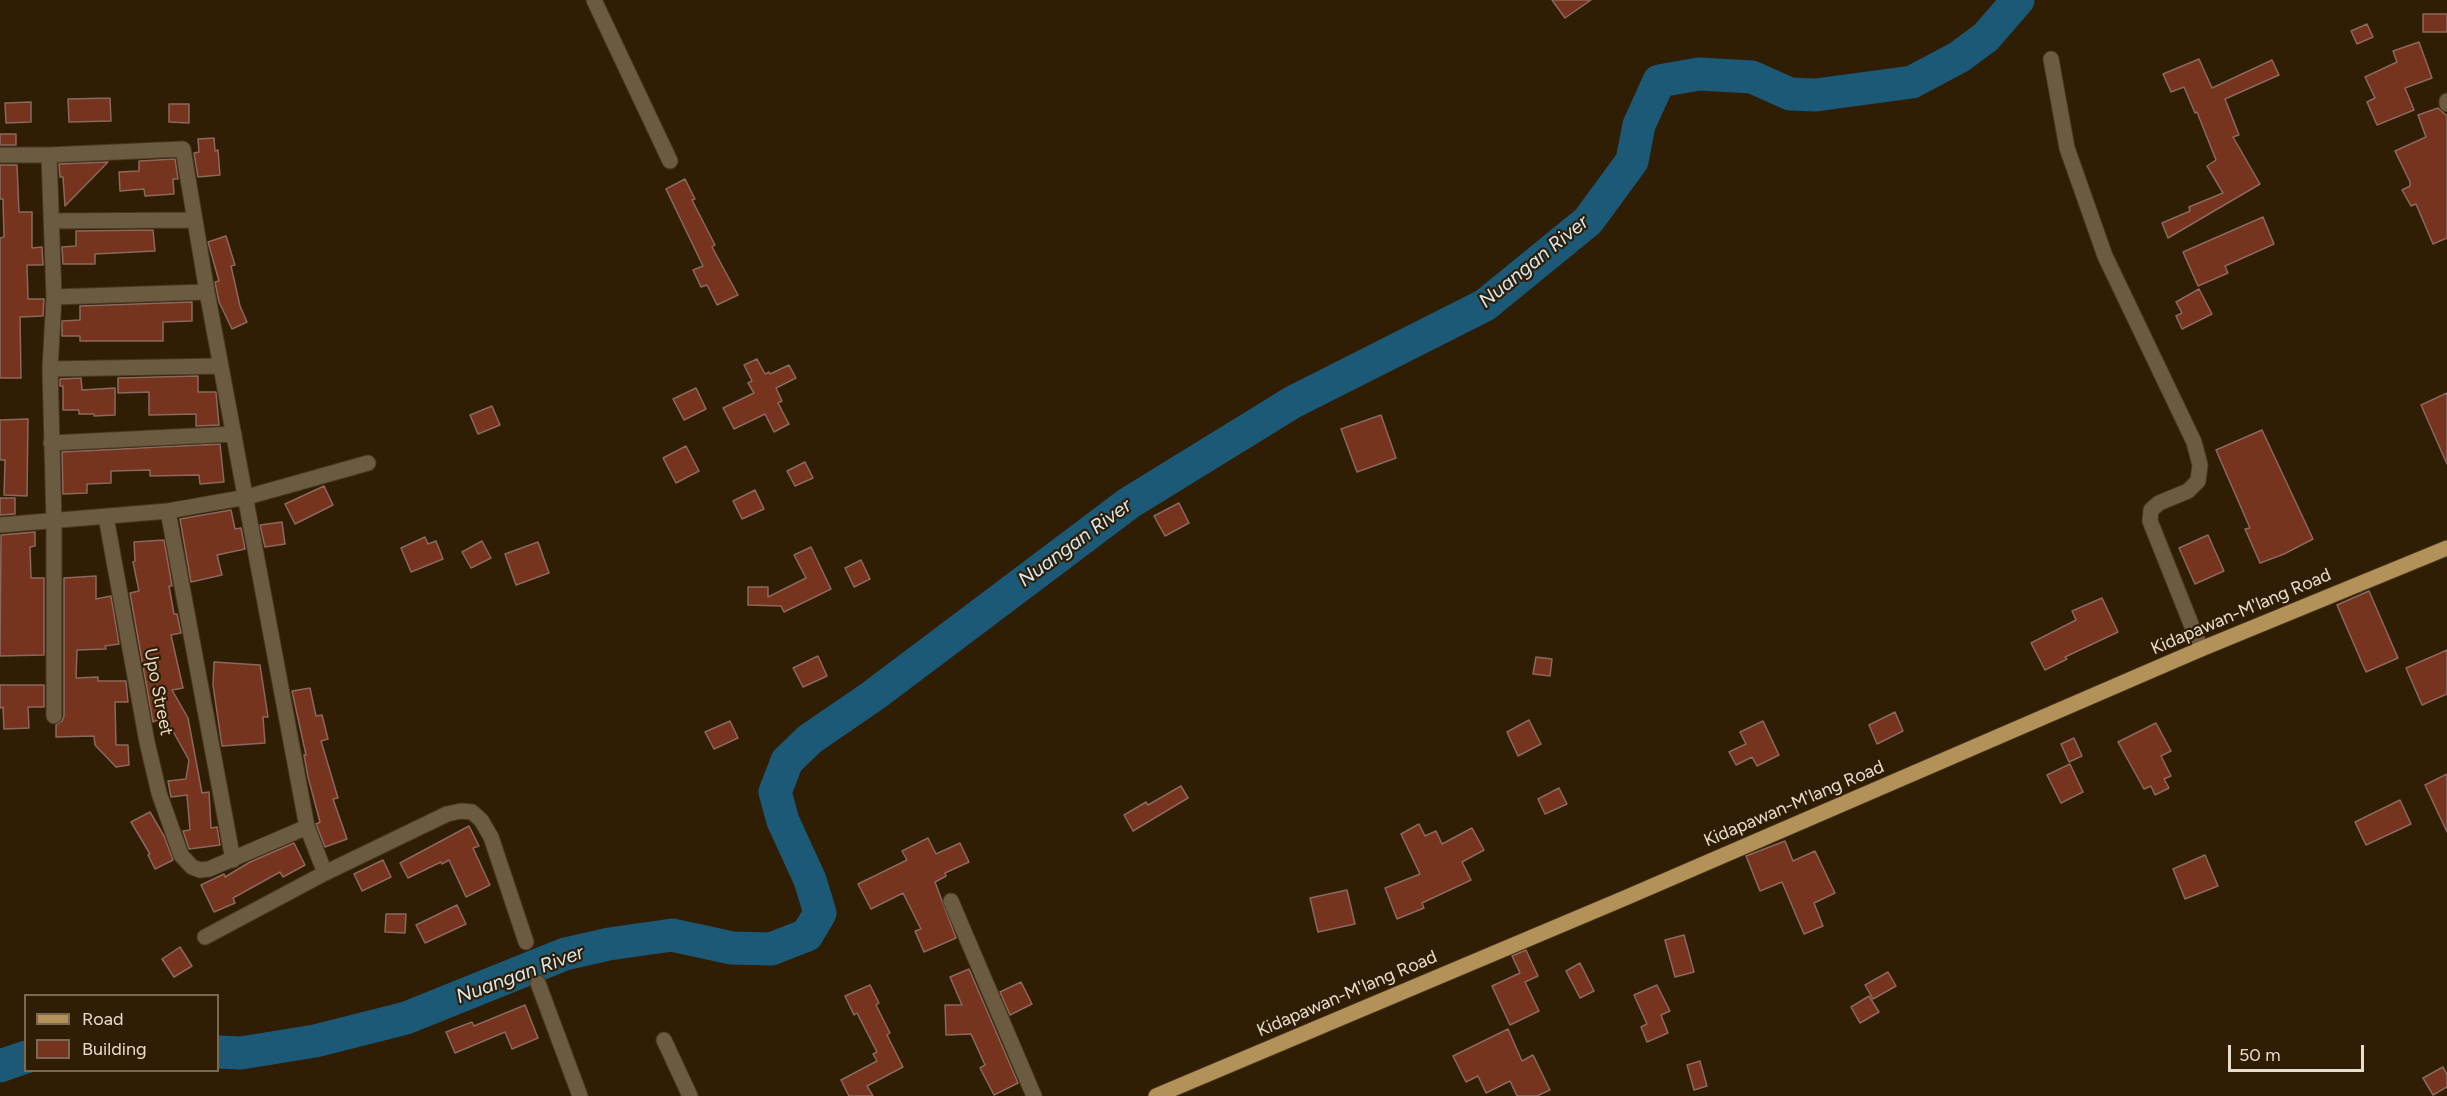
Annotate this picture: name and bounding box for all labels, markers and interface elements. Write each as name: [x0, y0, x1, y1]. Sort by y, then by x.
water label: Nuangan River: [1474, 210, 1594, 314]
water label: Nuangan River: [1014, 494, 1136, 592]
street label: Kidapawan-M'lang Road: [2148, 564, 2334, 660]
street label: Upo Street: [139, 646, 177, 738]
street label: Kidapawan-M'lang Road: [1701, 756, 1887, 852]
water label: Nuangan River: [453, 941, 587, 1009]
street label: Kidapawan-M'lang Road: [1254, 946, 1440, 1042]
legend: [24, 994, 219, 1072]
text: Road: [82, 1008, 123, 1030]
scale bar: [2231, 1033, 2368, 1071]
text: Building: [82, 1038, 147, 1060]
text: 50 m: [2239, 1044, 2281, 1066]

